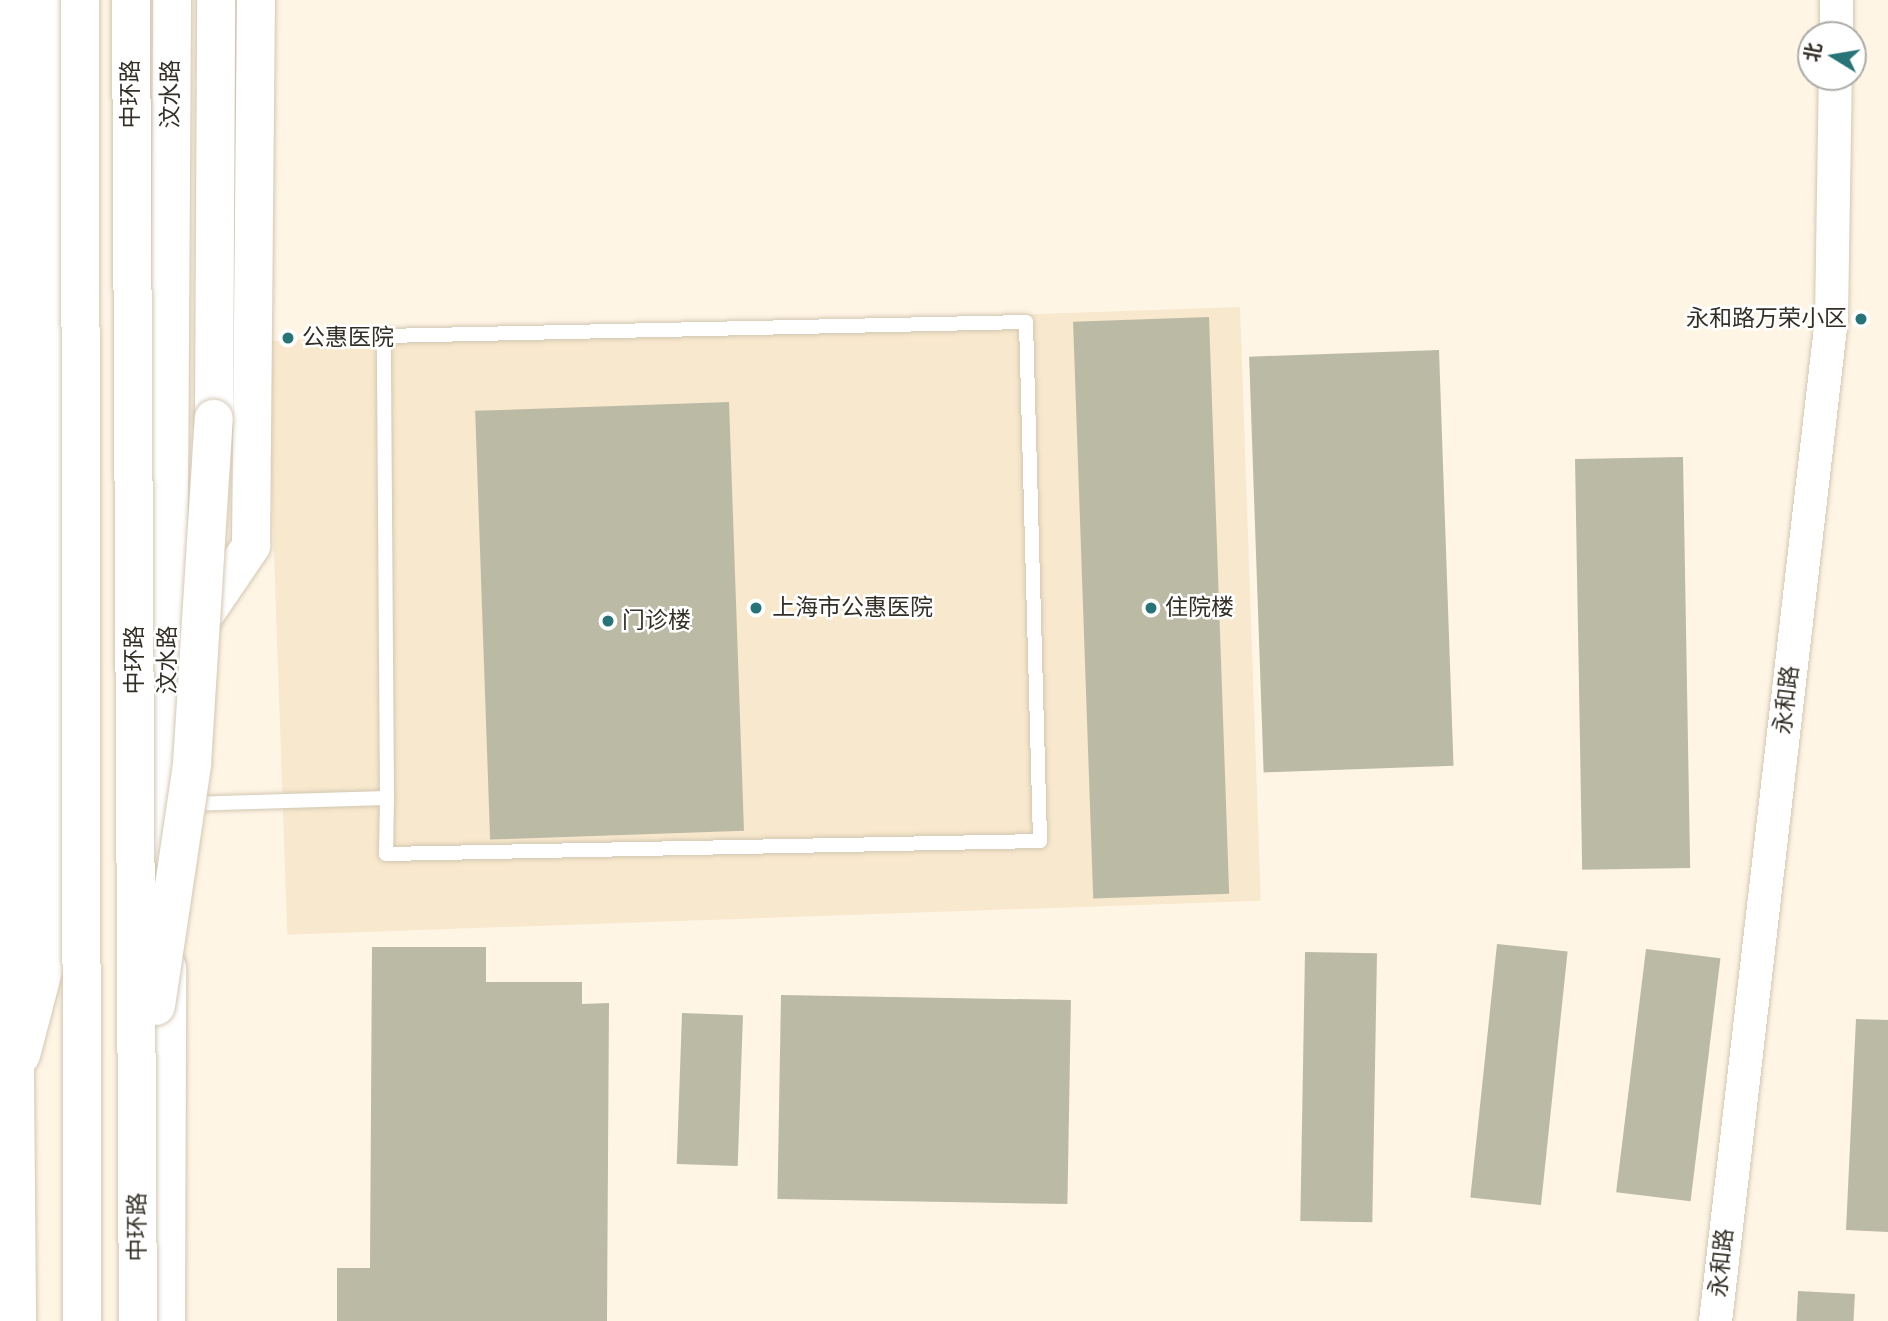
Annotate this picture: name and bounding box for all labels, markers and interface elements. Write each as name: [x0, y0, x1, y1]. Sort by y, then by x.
north arrow: [1797, 21, 1867, 91]
text: 北: [1801, 41, 1826, 64]
street label: 中环路: [117, 60, 145, 128]
street label: 汶水路: [157, 60, 185, 128]
place label: 永和路万荣小区: [1686, 305, 1847, 333]
marker: 永和路万荣小区: [1853, 311, 1869, 327]
place label: 公惠医院: [302, 324, 394, 352]
marker: 公惠医院: [280, 330, 296, 346]
place label: 上海市公惠医院: [772, 594, 933, 622]
place label: 住院楼: [1165, 594, 1234, 622]
marker: 上海市公惠医院: [746, 598, 766, 618]
marker: 住院楼: [1143, 600, 1159, 616]
place label: 门诊楼: [622, 607, 691, 635]
marker: 门诊楼: [600, 613, 616, 629]
street label: 中环路: [121, 626, 149, 694]
street label: 汶水路: [154, 626, 182, 694]
street label: 永和路: [1769, 664, 1805, 736]
street label: 中环路: [124, 1193, 152, 1261]
street label: 永和路: [1705, 1227, 1739, 1299]

